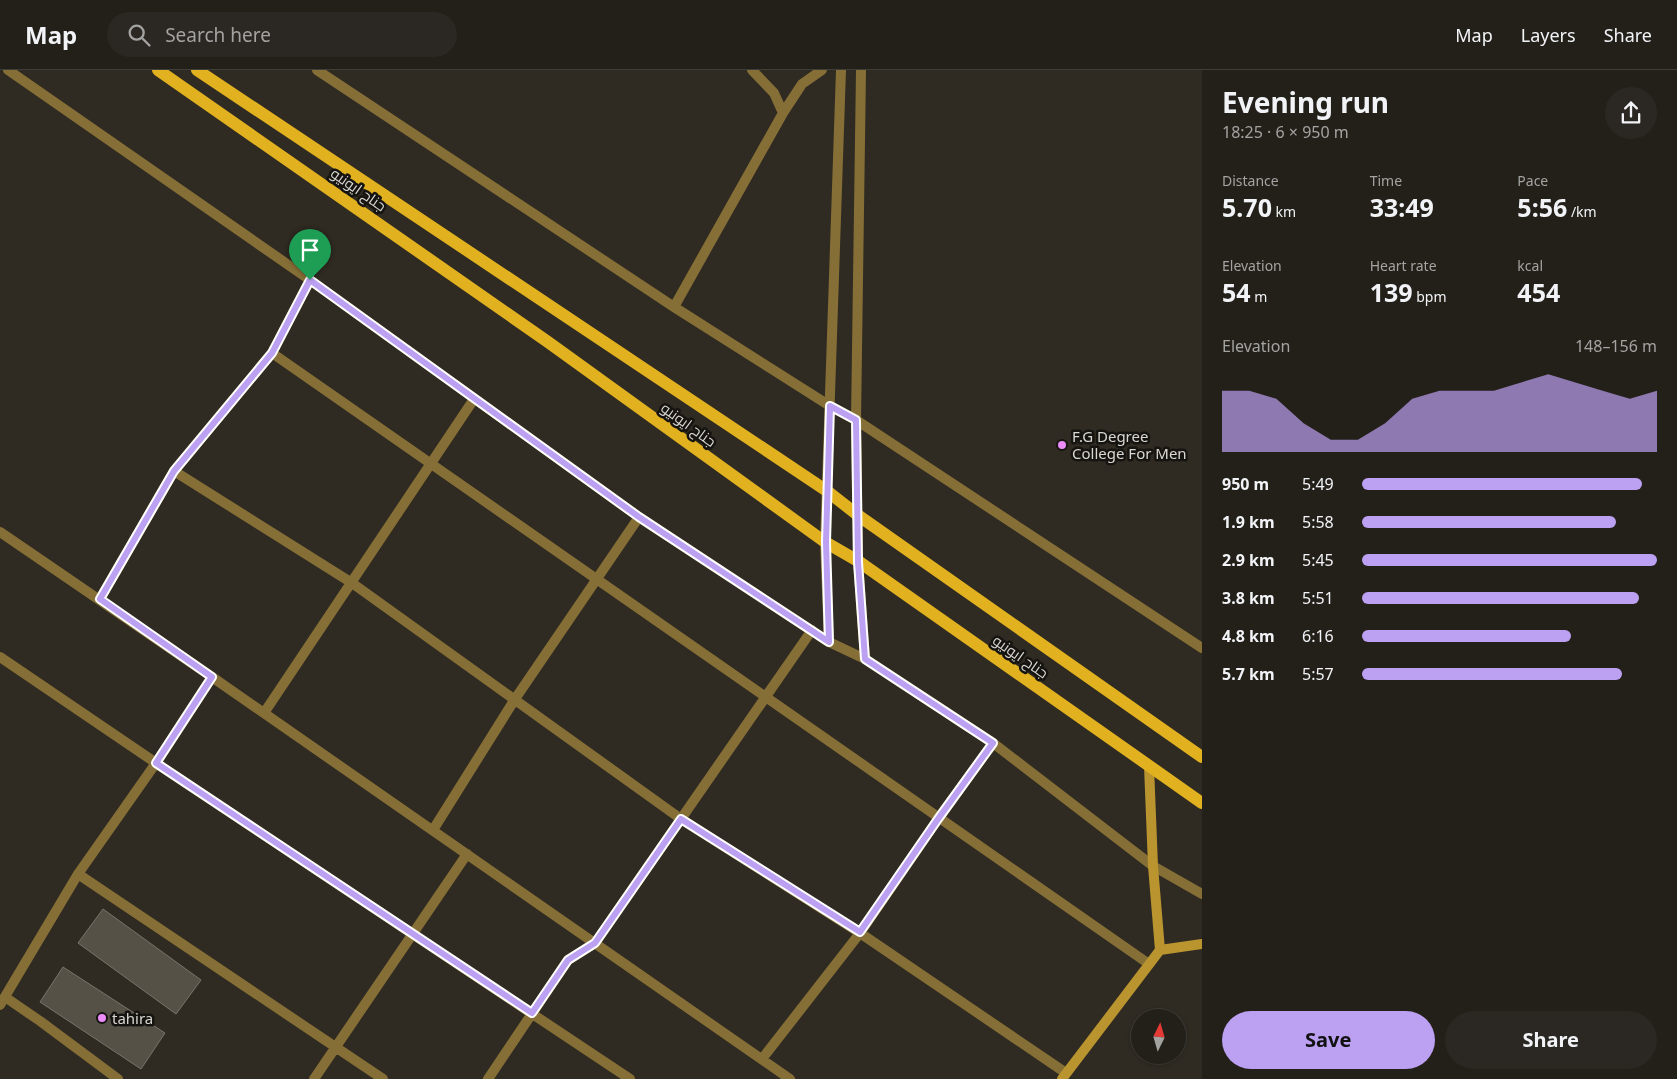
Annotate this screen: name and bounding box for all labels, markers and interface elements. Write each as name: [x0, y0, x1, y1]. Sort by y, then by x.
search box: [107, 12, 457, 57]
text: Map: [25, 18, 77, 51]
icon: search: [125, 21, 153, 49]
text: Search here: [165, 22, 271, 48]
text: Map: [1455, 23, 1493, 47]
text: Layers: [1521, 23, 1576, 47]
text: Share: [1604, 23, 1652, 47]
text: Evening run: [1222, 83, 1389, 121]
button: share: [1605, 87, 1657, 139]
text: 18:25 · 6 × 950 m: [1222, 121, 1349, 143]
street label: جناح ایونیو: [326, 163, 391, 217]
text: Distance: [1222, 171, 1279, 190]
text: Time: [1370, 171, 1402, 190]
text: Pace: [1517, 171, 1548, 190]
text: 5.70: [1222, 190, 1272, 224]
text: 33:49: [1370, 190, 1434, 224]
text: 5:56: [1517, 190, 1567, 224]
text: km: [1272, 202, 1296, 221]
text: /km: [1567, 202, 1597, 221]
pin: [289, 229, 331, 280]
icon: arrive: [296, 236, 324, 264]
text: Elevation: [1222, 256, 1282, 275]
text: Heart rate: [1370, 256, 1437, 275]
text: kcal: [1517, 256, 1543, 275]
text: 54: [1222, 275, 1251, 309]
text: 139: [1370, 275, 1413, 309]
text: 454: [1517, 275, 1560, 309]
text: m: [1251, 287, 1267, 306]
text: bpm: [1413, 287, 1447, 306]
text: Elevation: [1222, 335, 1290, 357]
text: 148–156 m: [1575, 335, 1657, 357]
street label: جناح ایونیو: [656, 397, 721, 452]
place label: F.G Degree College For Men: [1072, 426, 1187, 463]
marker: F.G Degree College For Men: [1056, 439, 1068, 451]
text: 950 m: [1222, 473, 1269, 495]
text: 5:49: [1302, 473, 1334, 495]
text: 1.9 km: [1222, 511, 1274, 533]
text: 5:58: [1302, 511, 1334, 533]
text: 2.9 km: [1222, 549, 1274, 571]
text: 5:45: [1302, 549, 1334, 571]
text: 3.8 km: [1222, 587, 1274, 609]
text: 5:51: [1302, 587, 1334, 609]
text: 4.8 km: [1222, 625, 1274, 647]
text: 6:16: [1302, 625, 1334, 647]
street label: جناح ایونیو: [988, 630, 1053, 684]
text: 5.7 km: [1222, 663, 1274, 685]
text: 5:57: [1302, 663, 1334, 685]
place label: tahira: [112, 1008, 153, 1028]
north arrow: [1131, 1009, 1186, 1064]
map controls: [1131, 1009, 1186, 1064]
button: Save: [1222, 1011, 1435, 1069]
button: Share: [1445, 1011, 1657, 1069]
marker: tahira: [96, 1012, 108, 1024]

